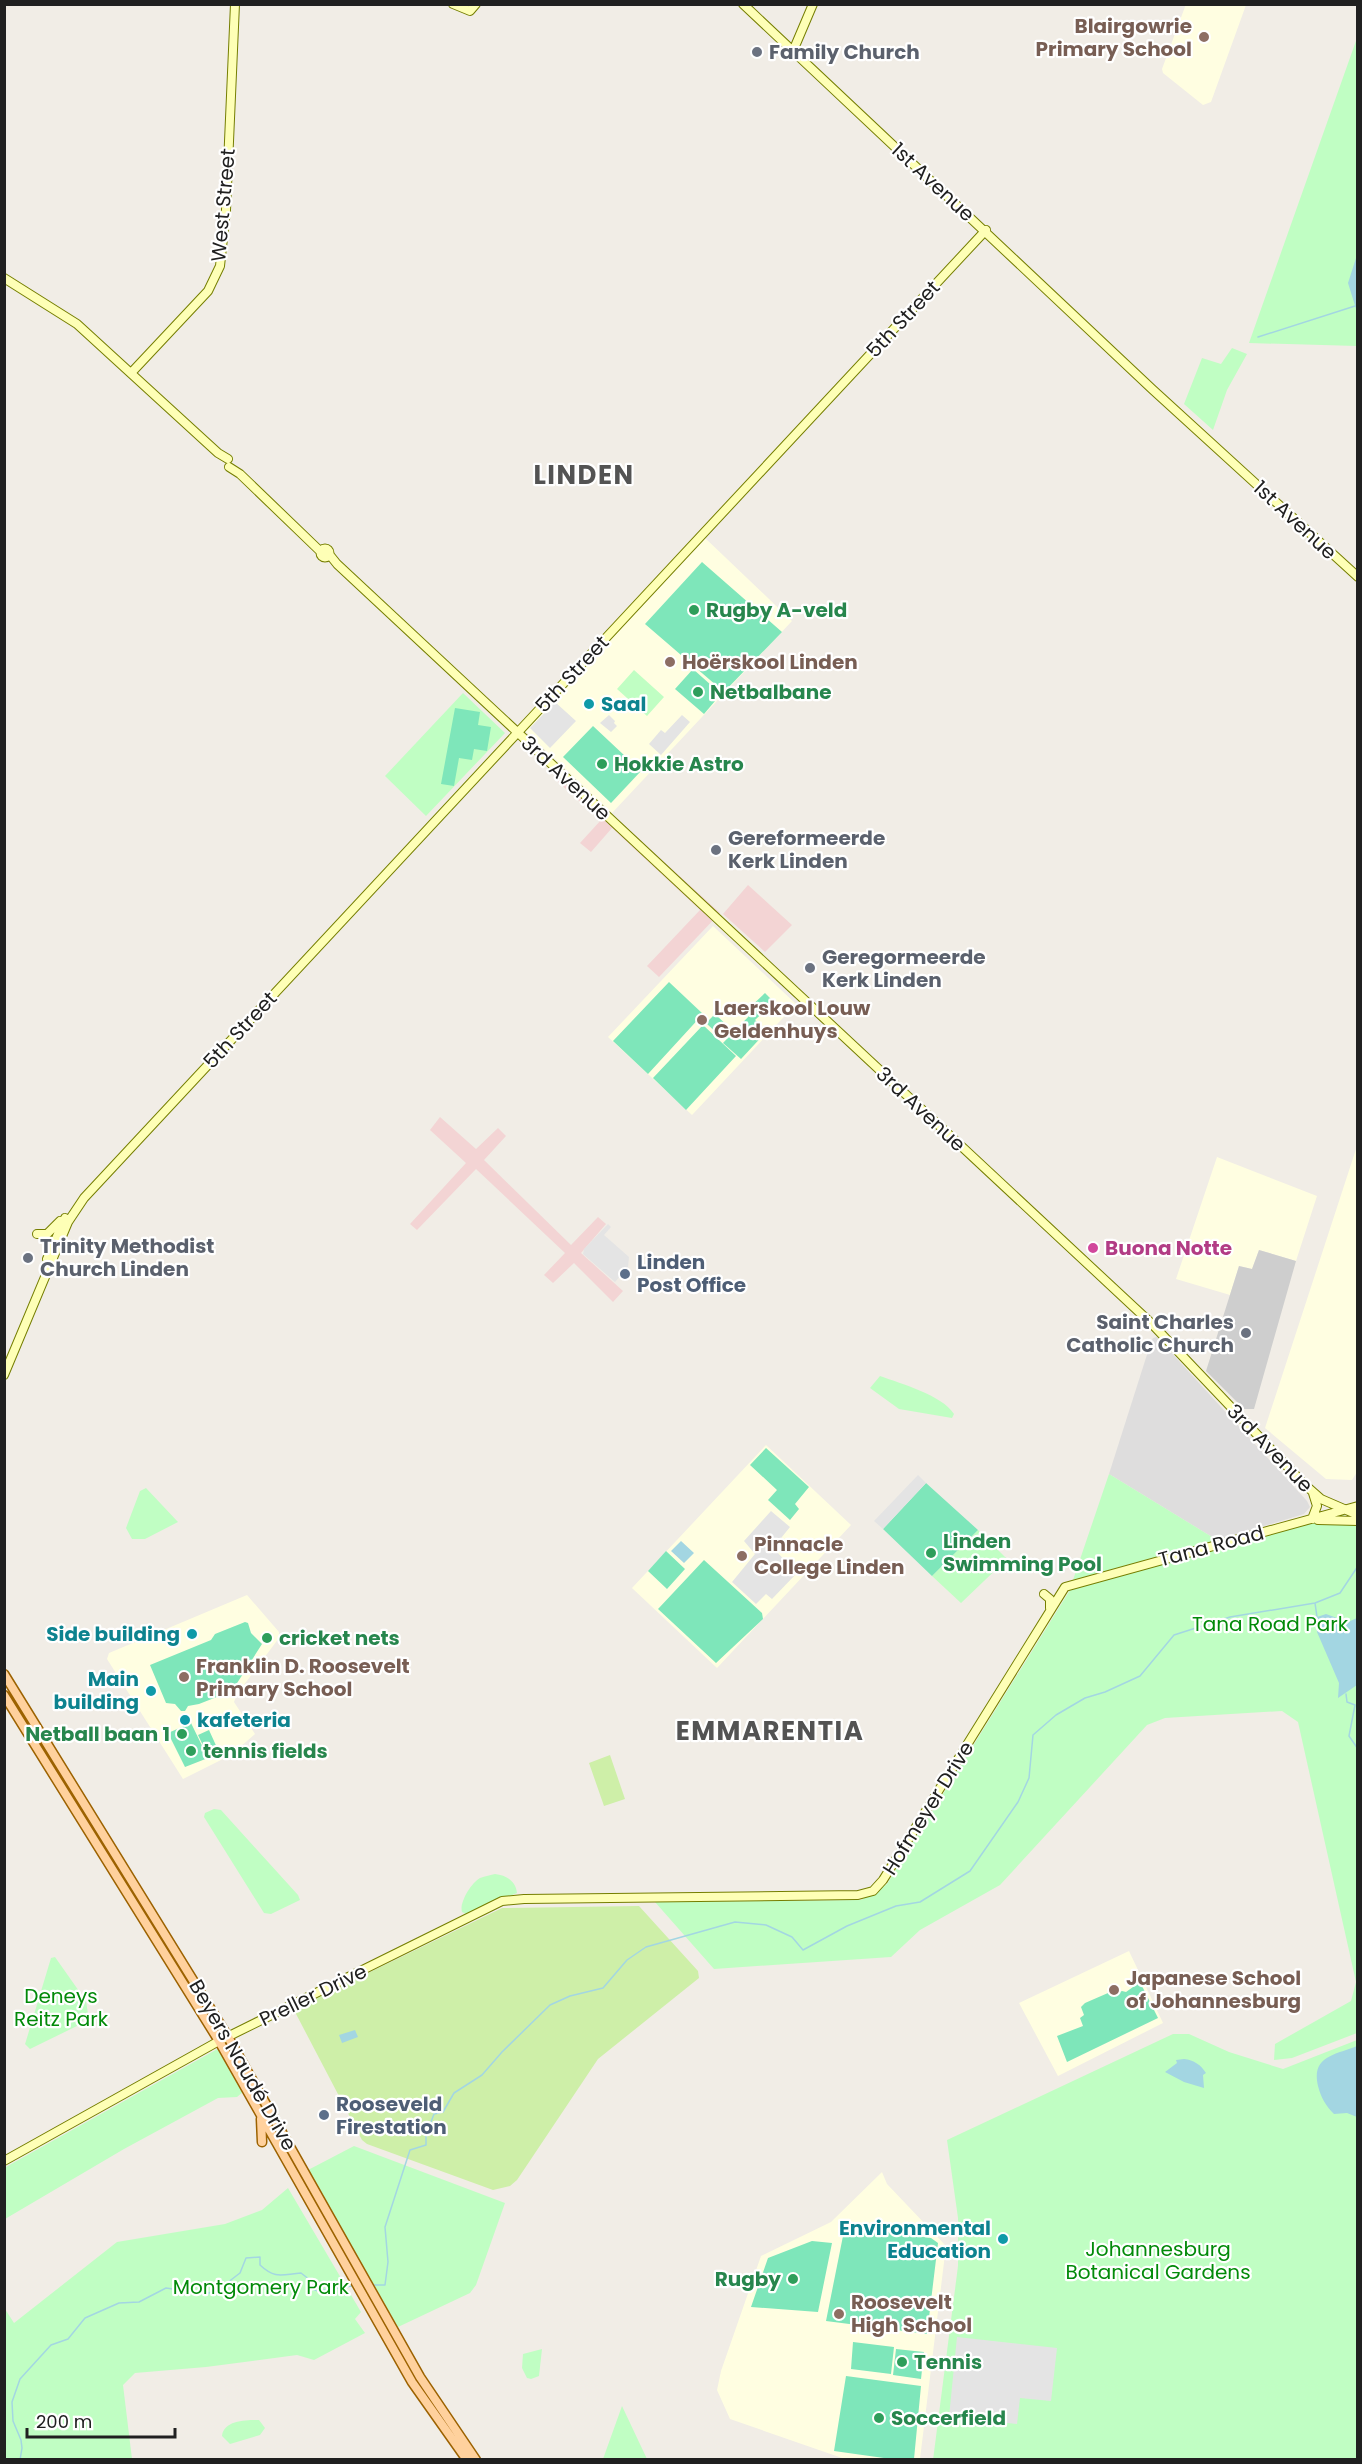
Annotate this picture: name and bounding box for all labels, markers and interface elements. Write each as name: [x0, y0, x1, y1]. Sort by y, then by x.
place label: Blairgowrie Primary School: [1036, 12, 1192, 63]
marker: Blairgowrie Primary School: [1197, 30, 1211, 44]
place label: Family Church: [769, 38, 920, 66]
marker: Family Church: [750, 45, 764, 59]
street label: 1st Avenue: [885, 136, 981, 228]
street label: West Street: [204, 147, 242, 263]
street label: 5th Street: [860, 274, 946, 364]
district label: LINDEN: [533, 457, 635, 493]
street label: 1st Avenue: [1247, 474, 1343, 566]
place label: Rugby A-veld: [706, 596, 847, 624]
marker: Rugby A-veld: [687, 603, 701, 617]
street label: 5th Street: [529, 629, 615, 719]
place label: Hoërskool Linden: [682, 648, 858, 676]
marker: Hoërskool Linden: [663, 655, 677, 669]
place label: Netbalbane: [710, 678, 832, 706]
marker: Netbalbane: [691, 685, 705, 699]
place label: Saal: [601, 690, 646, 718]
marker: Saal: [582, 697, 596, 711]
street label: 3rd Avenue: [515, 729, 617, 827]
place label: Hokkie Astro: [614, 750, 744, 778]
marker: Hokkie Astro: [595, 757, 609, 771]
place label: Gereformeerde Kerk Linden: [728, 824, 885, 875]
marker: Gereformeerde Kerk Linden: [709, 843, 723, 857]
place label: Geregormeerde Kerk Linden: [822, 943, 986, 994]
marker: Geregormeerde Kerk Linden: [803, 961, 817, 975]
street label: 5th Street: [197, 985, 283, 1075]
place label: Laerskool Louw Geldenhuys: [714, 994, 871, 1045]
marker: Laerskool Louw Geldenhuys: [695, 1013, 709, 1027]
street label: 3rd Avenue: [870, 1060, 972, 1158]
place label: Trinity Methodist Church Linden: [40, 1232, 214, 1283]
place label: Buona Notte: [1105, 1234, 1232, 1262]
marker: Buona Notte: [1086, 1241, 1100, 1255]
place label: Linden Post Office: [637, 1248, 746, 1299]
marker: Trinity Methodist Church Linden: [21, 1251, 35, 1265]
marker: Linden Post Office: [618, 1267, 632, 1281]
place label: Saint Charles Catholic Church: [1066, 1308, 1234, 1359]
marker: Saint Charles Catholic Church: [1239, 1326, 1253, 1340]
street label: 3rd Avenue: [1221, 1398, 1319, 1498]
street label: Tana Road: [1155, 1519, 1267, 1573]
place label: Linden Swimming Pool: [943, 1527, 1102, 1578]
place label: Pinnacle College Linden: [754, 1530, 905, 1581]
marker: Linden Swimming Pool: [924, 1546, 938, 1560]
marker: Pinnacle College Linden: [735, 1549, 749, 1563]
park label: Tana Road Park: [1192, 1610, 1349, 1638]
place label: Side building: [46, 1620, 180, 1648]
place label: cricket nets: [279, 1624, 400, 1652]
marker: Side building: [185, 1627, 199, 1641]
marker: cricket nets: [260, 1631, 274, 1645]
place label: Franklin D. Roosevelt Primary School: [196, 1652, 410, 1703]
place label: Main building: [54, 1665, 139, 1716]
marker: Franklin D. Roosevelt Primary School: [177, 1670, 191, 1684]
marker: Main building: [144, 1684, 158, 1698]
place label: kafeteria: [197, 1706, 291, 1734]
marker: kafeteria: [178, 1713, 192, 1727]
district label: EMMARENTIA: [676, 1713, 864, 1749]
place label: Netball baan 1: [25, 1720, 170, 1748]
marker: Netball baan 1: [175, 1727, 189, 1741]
street label: Hofmeyer Drive: [876, 1736, 980, 1880]
place label: tennis fields: [203, 1737, 328, 1765]
marker: tennis fields: [184, 1744, 198, 1758]
street label: Preller Drive: [254, 1957, 372, 2033]
place label: Japanese School of Johannesburg: [1126, 1964, 1301, 2015]
street label: Beyers Naudé Drive: [183, 1974, 303, 2156]
park label: Deneys Reitz Park: [14, 1982, 109, 2033]
marker: Japanese School of Johannesburg: [1107, 1983, 1121, 1997]
place label: Rooseveld Firestation: [336, 2090, 447, 2141]
marker: Rooseveld Firestation: [317, 2108, 331, 2122]
place label: Environmental Education: [839, 2214, 991, 2265]
marker: Environmental Education: [996, 2232, 1010, 2246]
park label: Johannesburg Botanical Gardens: [1065, 2235, 1251, 2286]
place label: Rugby: [715, 2265, 781, 2293]
marker: Rugby: [786, 2272, 800, 2286]
park label: Montgomery Park: [173, 2273, 350, 2301]
place label: Roosevelt High School: [851, 2288, 972, 2339]
marker: Roosevelt High School: [832, 2307, 846, 2321]
place label: Tennis: [914, 2348, 982, 2376]
marker: Tennis: [895, 2355, 909, 2369]
scale bar: [27, 2401, 176, 2439]
place label: Soccerfield: [891, 2404, 1006, 2432]
text: 200 m: [36, 2409, 92, 2434]
marker: Soccerfield: [872, 2411, 886, 2425]

